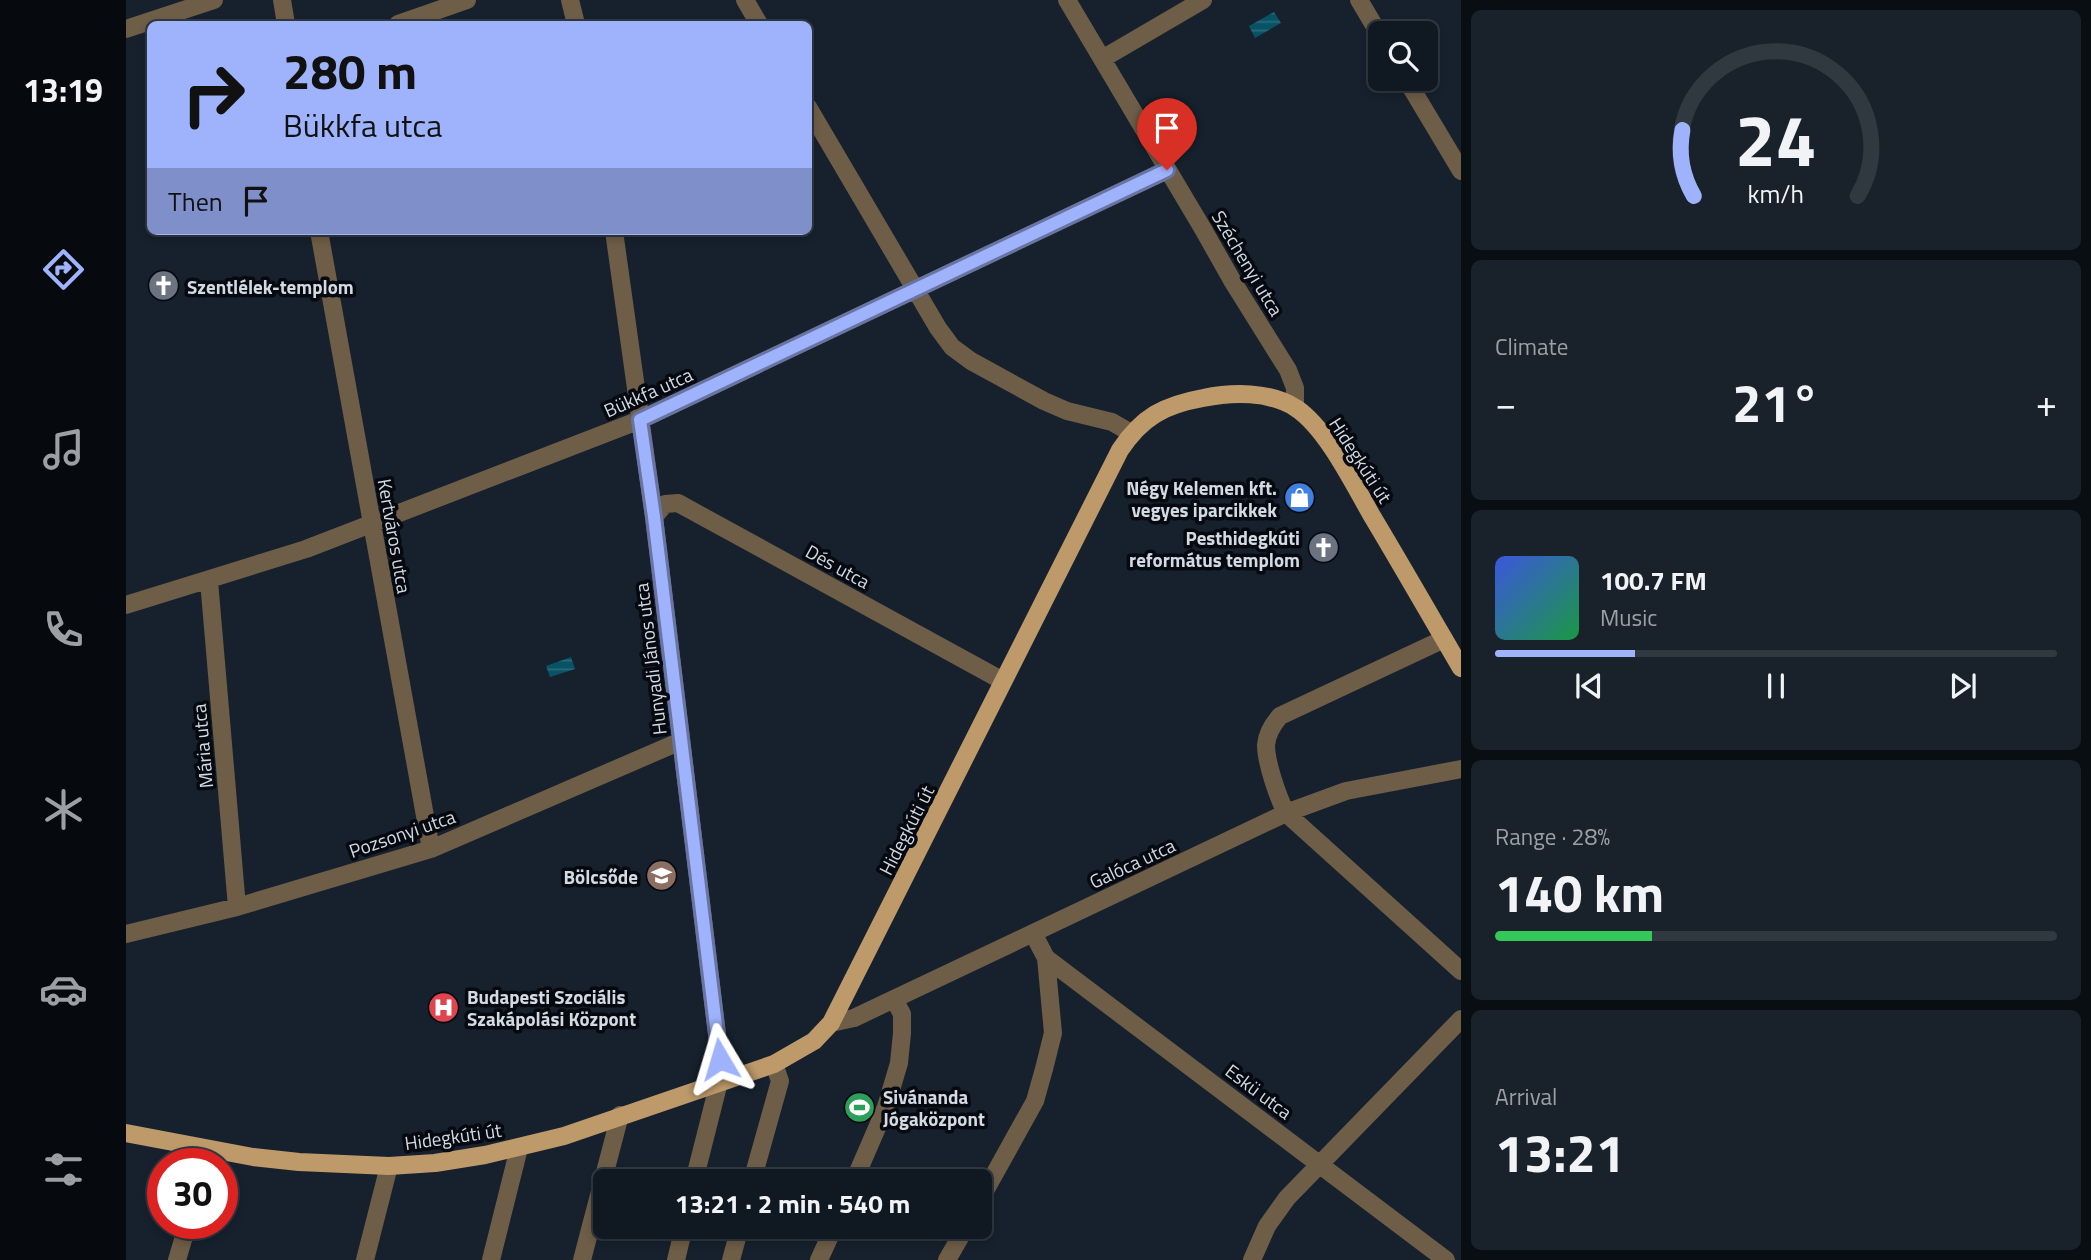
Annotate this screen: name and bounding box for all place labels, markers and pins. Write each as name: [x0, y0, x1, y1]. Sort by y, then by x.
pin: [1137, 98, 1197, 170]
church icon: Szentlélek-templom: [147, 269, 181, 303]
place label: Szentlélek-templom: [187, 272, 354, 301]
place label: Négy Kelemen kft. vegyes iparcikkek: [1126, 473, 1277, 524]
shop icon: Négy Kelemen kft. vegyes iparcikkek: [1283, 481, 1317, 515]
place label: Pesthidegkúti református templom: [1129, 523, 1300, 574]
church icon: Pesthidegkúti református templom: [1306, 531, 1340, 565]
school or university icon: Bölcsőde: [644, 859, 678, 893]
place label: Bölcsőde: [564, 862, 638, 891]
place label: Budapesti Szociális Szakápolási Központ: [467, 982, 636, 1033]
hospital icon: Budapesti Szociális Szakápolási Központ: [427, 990, 461, 1024]
place label: Sivánanda Jógaközpont: [883, 1082, 985, 1133]
sports icon: Sivánanda Jógaközpont: [843, 1090, 877, 1124]

